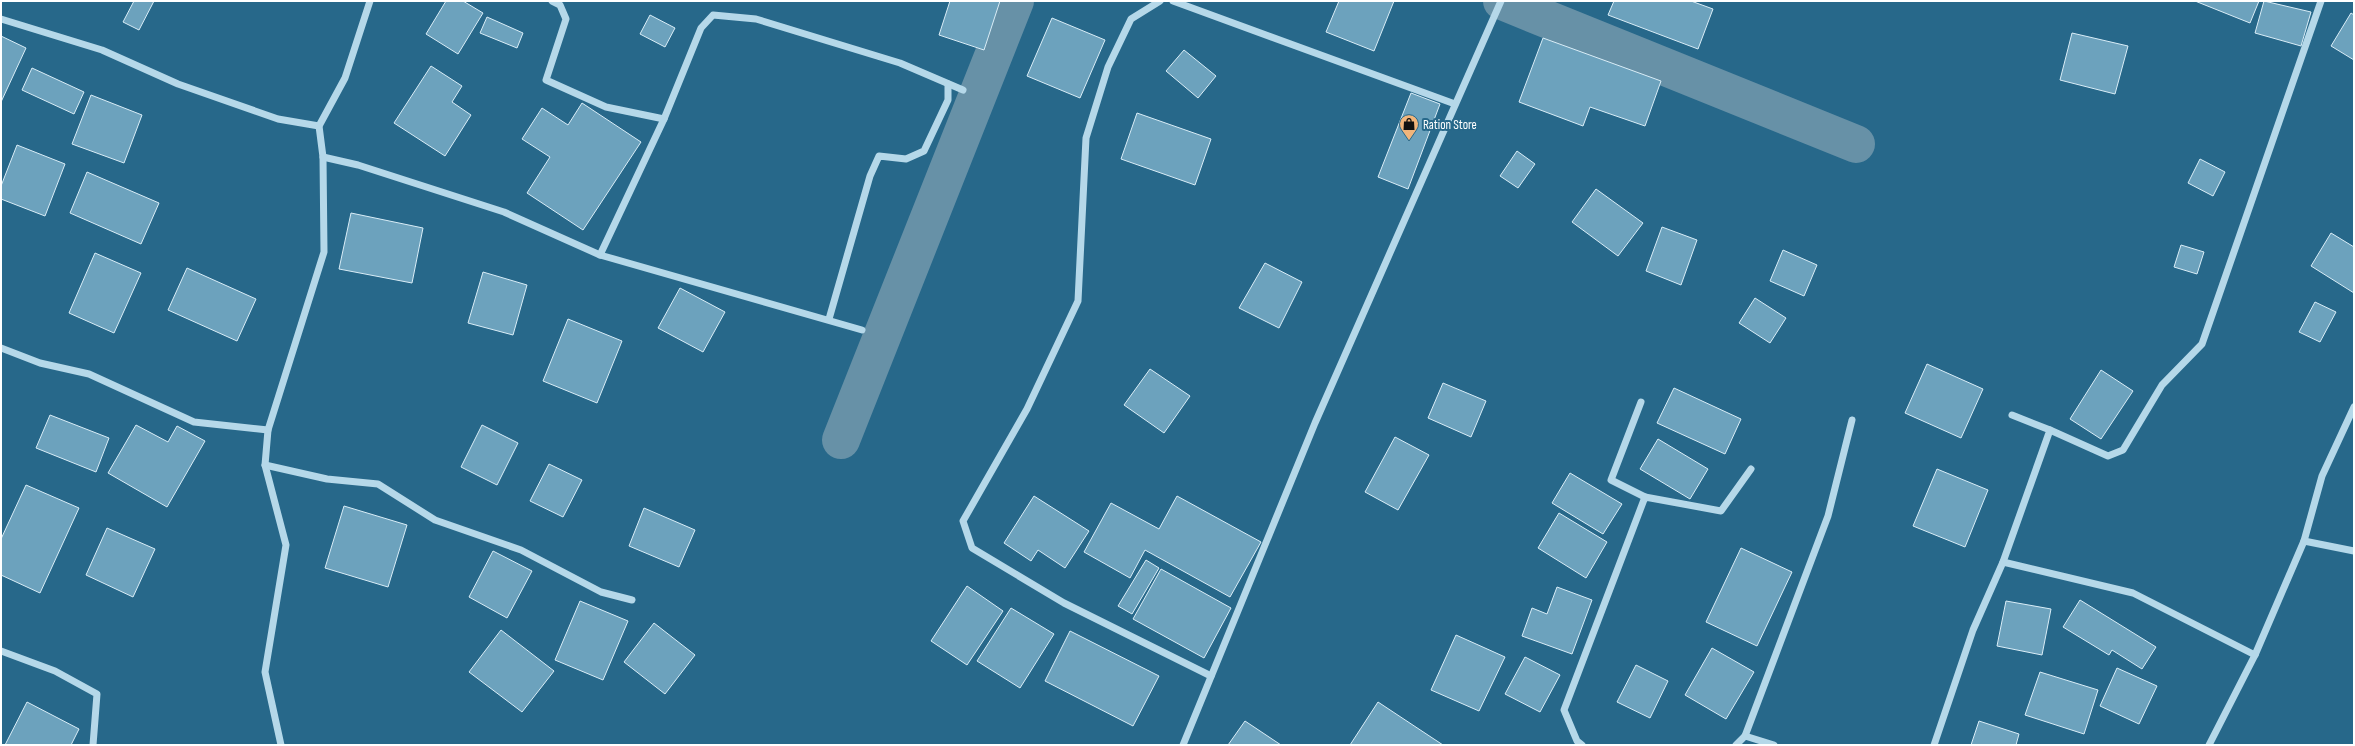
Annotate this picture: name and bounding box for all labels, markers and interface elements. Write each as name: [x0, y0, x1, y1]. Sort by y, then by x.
shop icon: Ration Store: [1398, 113, 1420, 141]
place label: Ration Store: [1423, 117, 1477, 133]

